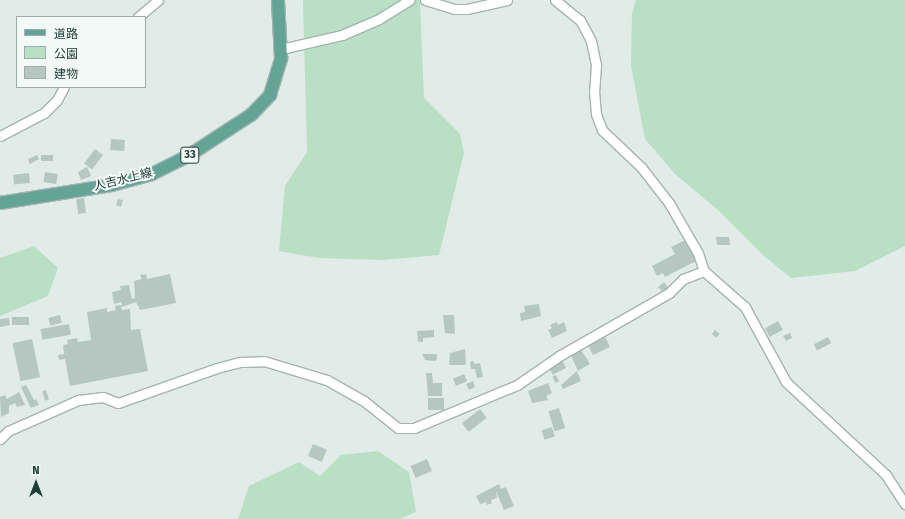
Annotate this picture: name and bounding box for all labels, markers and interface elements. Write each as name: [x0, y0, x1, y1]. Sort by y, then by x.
legend: [16, 16, 146, 88]
text: 道路: [54, 27, 78, 41]
text: 公園: [54, 47, 78, 61]
text: 建物: [54, 67, 78, 81]
road number: 33: [180, 146, 200, 164]
street label: 人吉水上線: [92, 166, 154, 194]
north arrow: [16, 463, 56, 503]
text: N: [32, 464, 40, 477]

